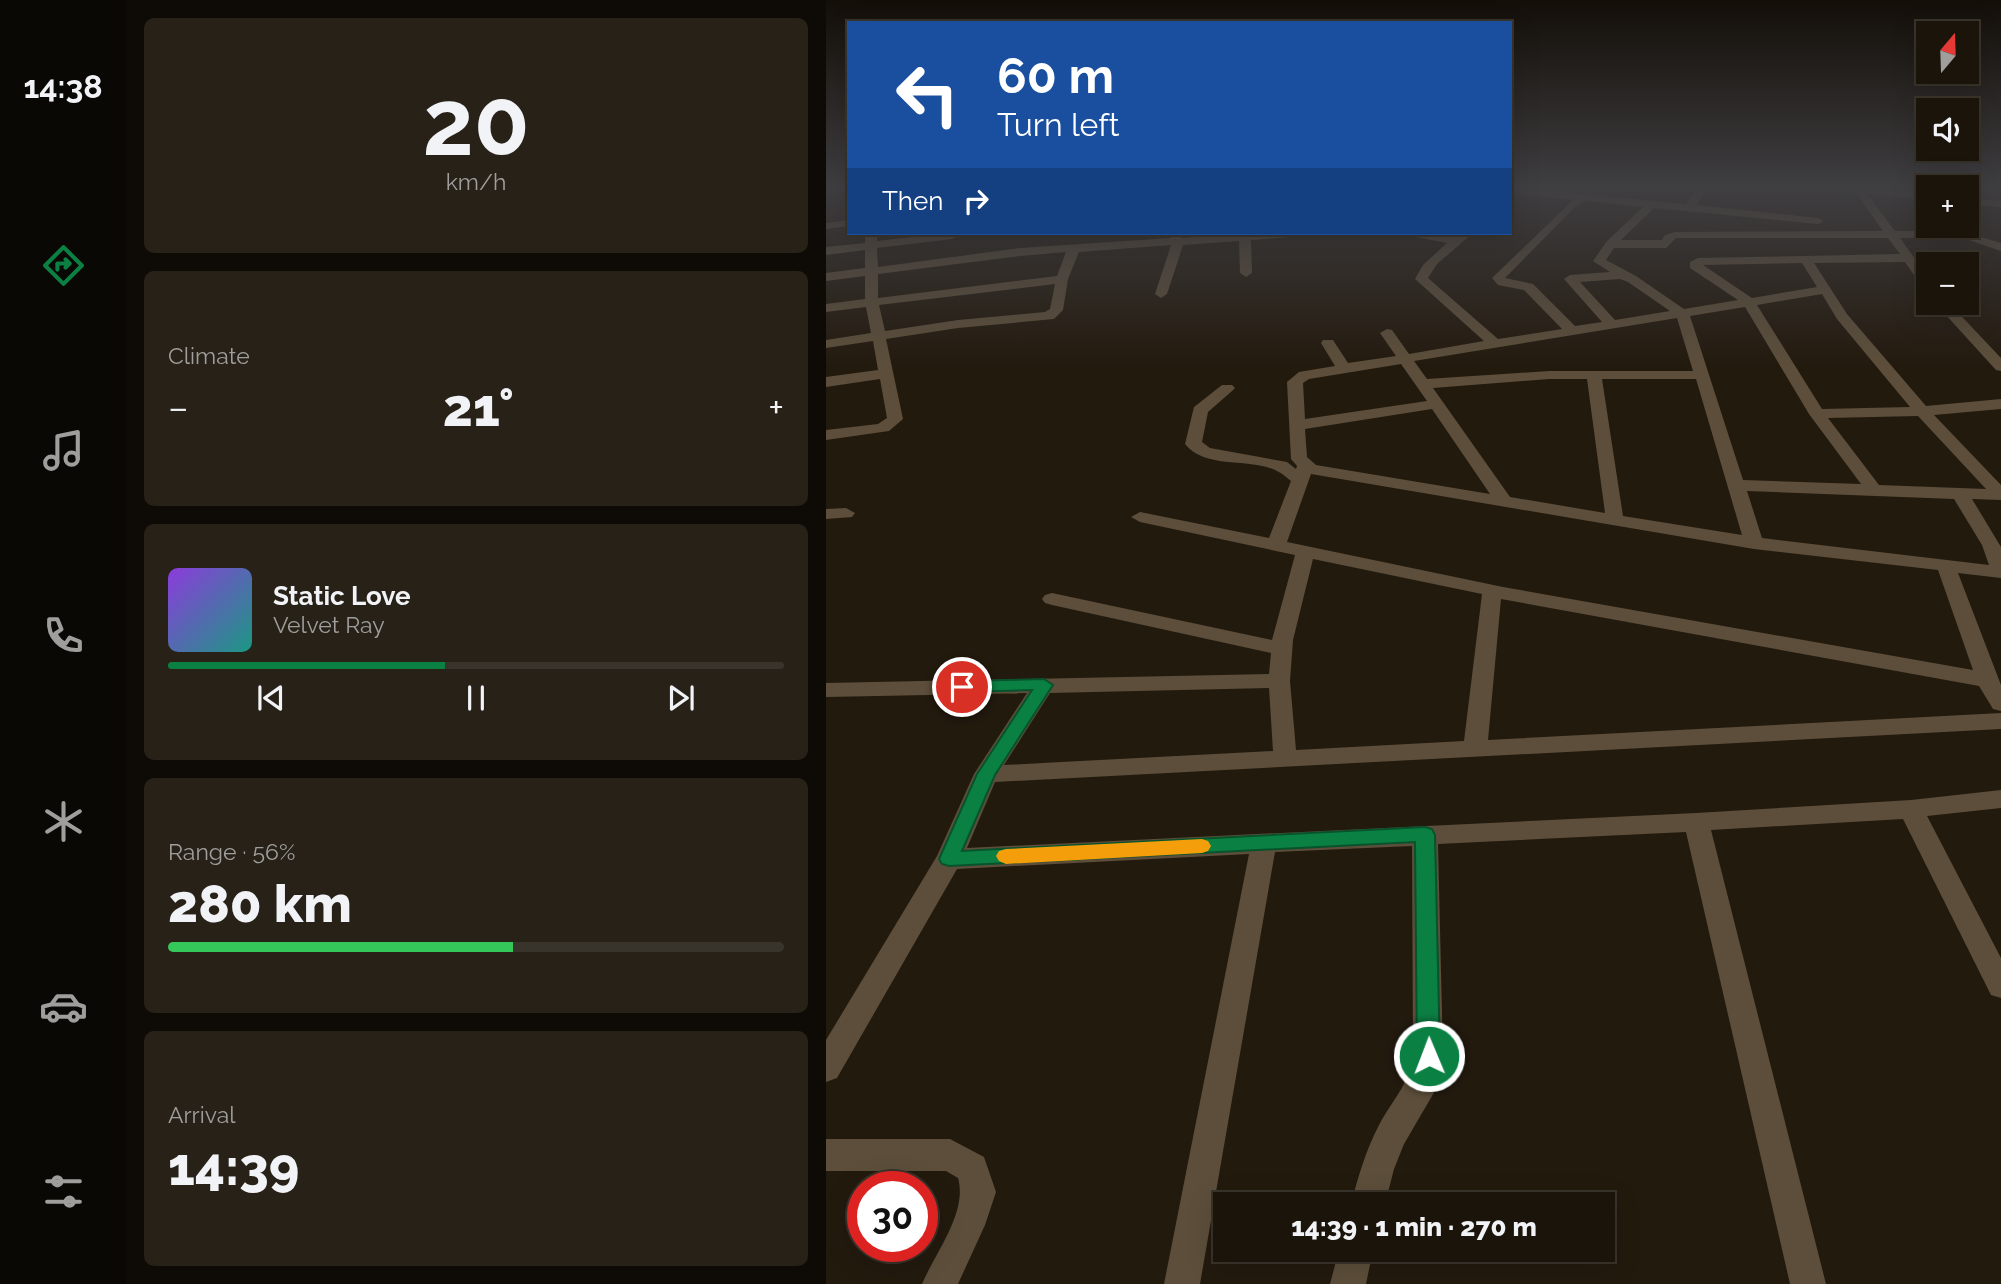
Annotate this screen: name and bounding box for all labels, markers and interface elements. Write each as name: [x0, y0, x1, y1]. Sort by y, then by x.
north arrow: [1916, 21, 1979, 84]
map controls: [1916, 21, 1979, 315]
text: 60 m: [997, 47, 1114, 104]
icon: left: [882, 49, 973, 140]
text: 14:38: [23, 68, 103, 105]
text: 20: [422, 69, 530, 176]
button: sound: [1916, 98, 1979, 161]
text: Turn left: [997, 106, 1119, 143]
text: km/h: [446, 168, 506, 195]
button: +: [1916, 175, 1979, 238]
icon: right: [957, 182, 995, 220]
text: Then: [882, 186, 943, 216]
icon: directions: [39, 241, 88, 290]
button: −: [1916, 252, 1979, 315]
text: Climate: [168, 342, 250, 369]
text: 21°: [443, 377, 514, 438]
text: −: [168, 385, 188, 430]
text: +: [768, 385, 784, 430]
icon: music: [39, 426, 88, 475]
text: Static Love: [273, 581, 411, 611]
icon: phone: [39, 611, 88, 660]
text: Velvet Ray: [273, 611, 385, 638]
pin: [932, 657, 992, 717]
icon: arrive: [943, 668, 981, 706]
icon: previous: [252, 679, 290, 717]
icon: pause: [457, 679, 495, 717]
icon: next: [662, 679, 700, 717]
icon: climate: [39, 797, 88, 846]
text: Range · 56%: [168, 838, 295, 865]
text: 280 km: [168, 873, 352, 934]
icon: car: [39, 982, 88, 1031]
position arrow: [1392, 1019, 1466, 1093]
text: Arrival: [168, 1101, 235, 1128]
text: 14:39: [168, 1136, 299, 1197]
icon: filters: [39, 1167, 88, 1216]
speed limit sign: 30: [847, 1171, 938, 1262]
text: 14:39 · 1 min · 270 m: [1291, 1212, 1537, 1242]

